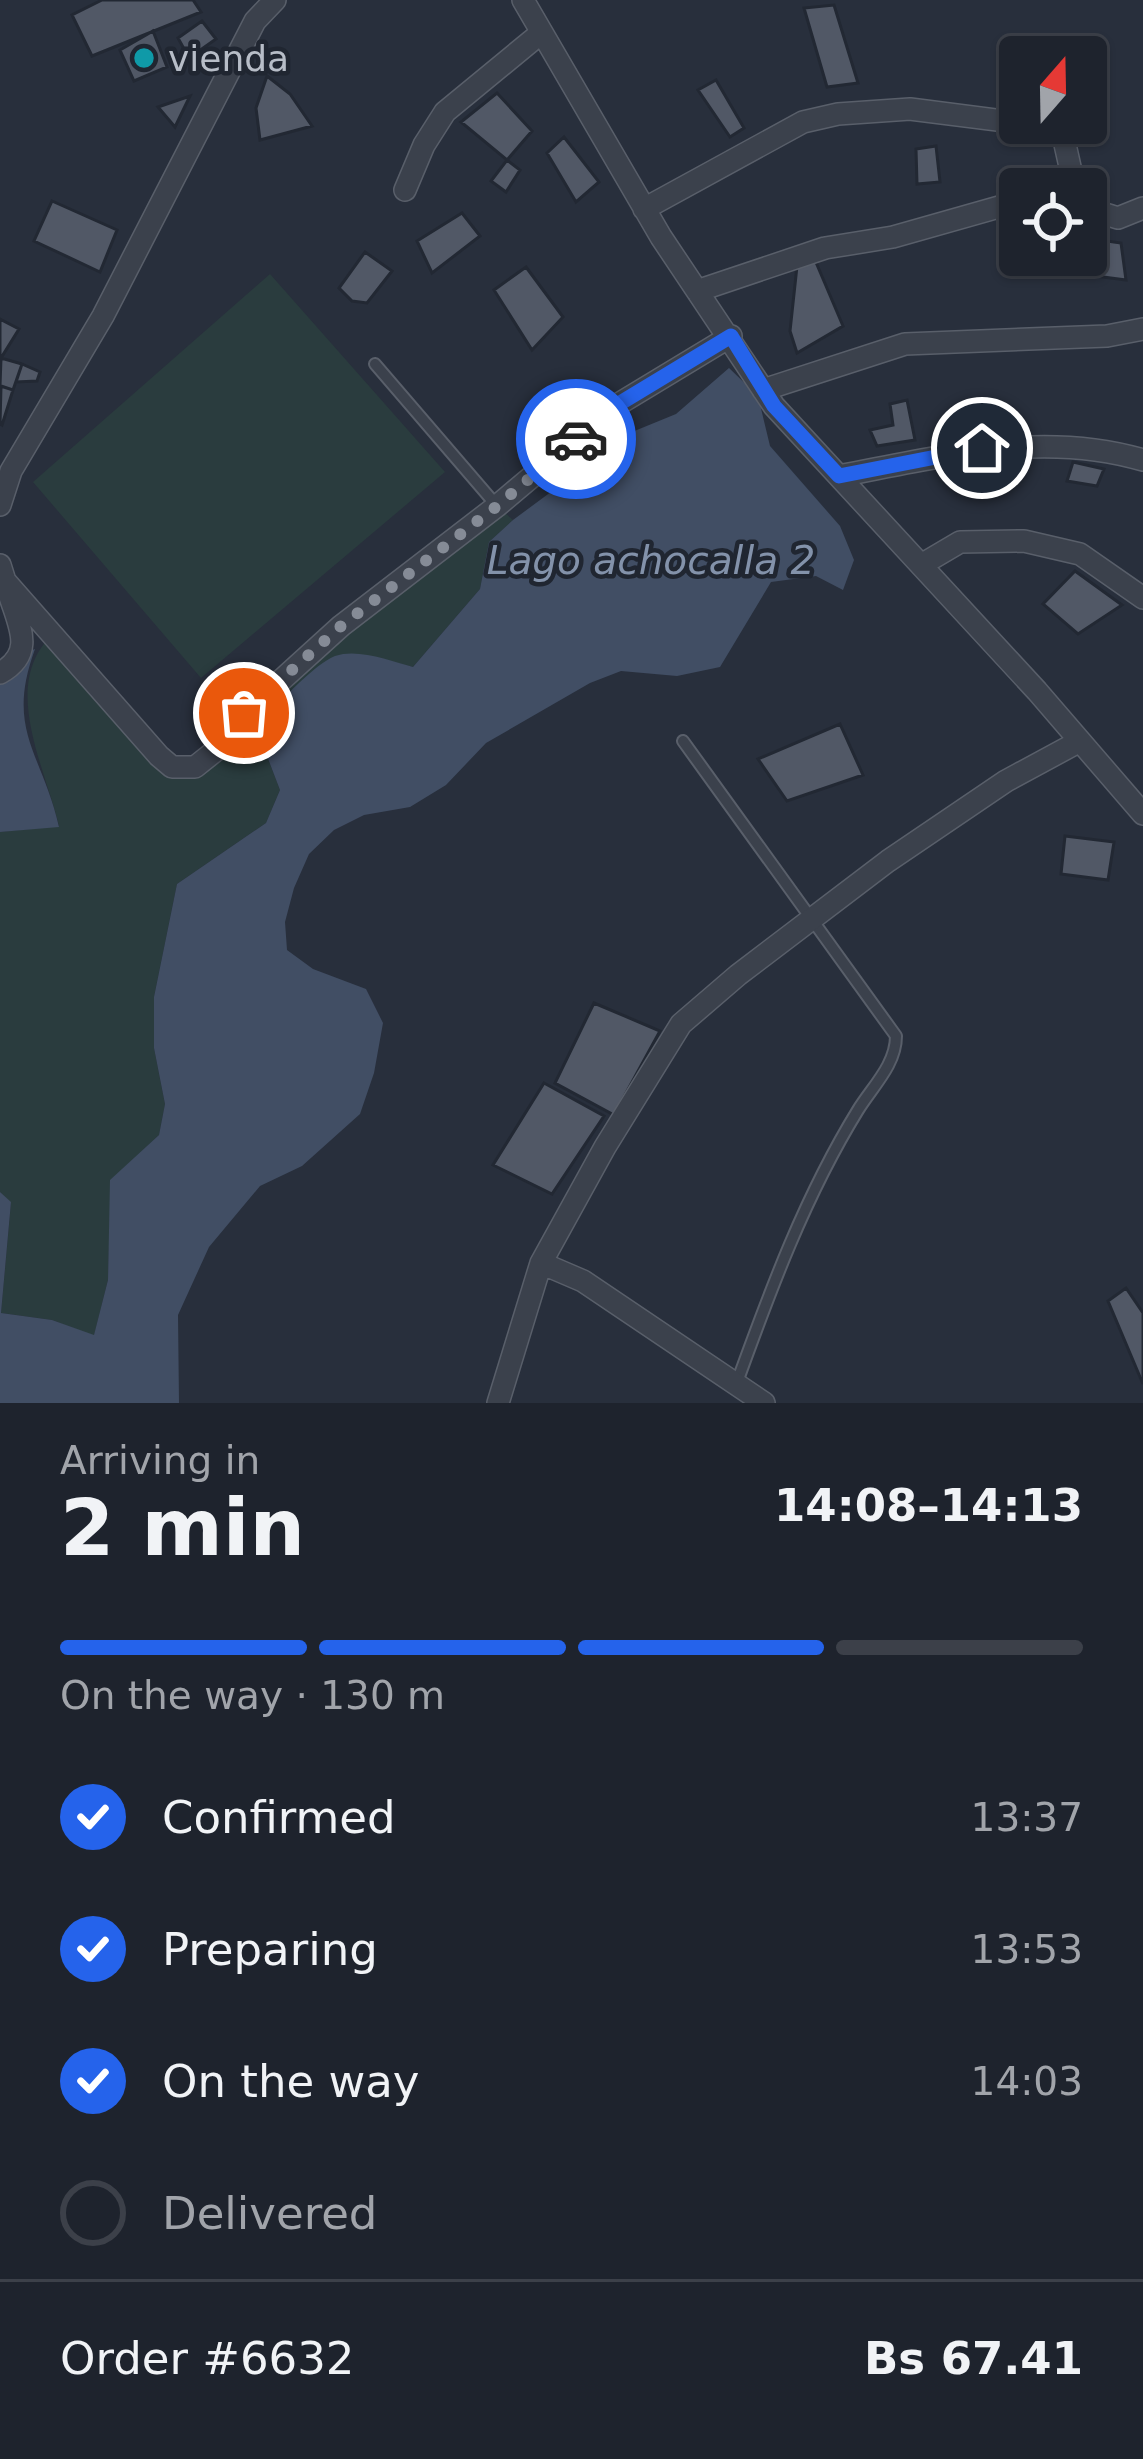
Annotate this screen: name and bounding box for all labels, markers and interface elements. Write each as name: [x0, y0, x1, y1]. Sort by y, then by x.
north arrow: [999, 36, 1107, 144]
map controls: [999, 36, 1107, 276]
place label: vienda: [168, 38, 289, 79]
marker: vienda: [131, 45, 157, 71]
button: locate: [999, 168, 1107, 276]
courier: [516, 379, 636, 499]
pin: [931, 397, 1033, 499]
icon: car: [543, 406, 609, 472]
icon: home: [949, 415, 1015, 481]
water label: Lago achocalla 2: [487, 538, 815, 583]
pin: [193, 662, 295, 764]
icon: bag: [211, 680, 277, 746]
text: Arriving in: [60, 1438, 260, 1483]
text: 14:08–14:13: [774, 1479, 1083, 1532]
text: 2 min: [60, 1483, 305, 1573]
text: On the way · 130 m: [60, 1673, 445, 1718]
icon: check: [60, 1784, 126, 1850]
text: Confirmed: [162, 1791, 396, 1844]
text: 13:37: [971, 1795, 1083, 1840]
icon: check: [60, 1916, 126, 1982]
text: Preparing: [162, 1923, 378, 1976]
text: 13:53: [971, 1927, 1083, 1972]
icon: check: [60, 2048, 126, 2114]
text: On the way: [162, 2055, 419, 2108]
text: 14:03: [971, 2059, 1083, 2104]
text: Delivered: [162, 2187, 377, 2240]
text: Order #6632: [60, 2332, 354, 2385]
text: Bs 67.41: [864, 2332, 1083, 2385]

